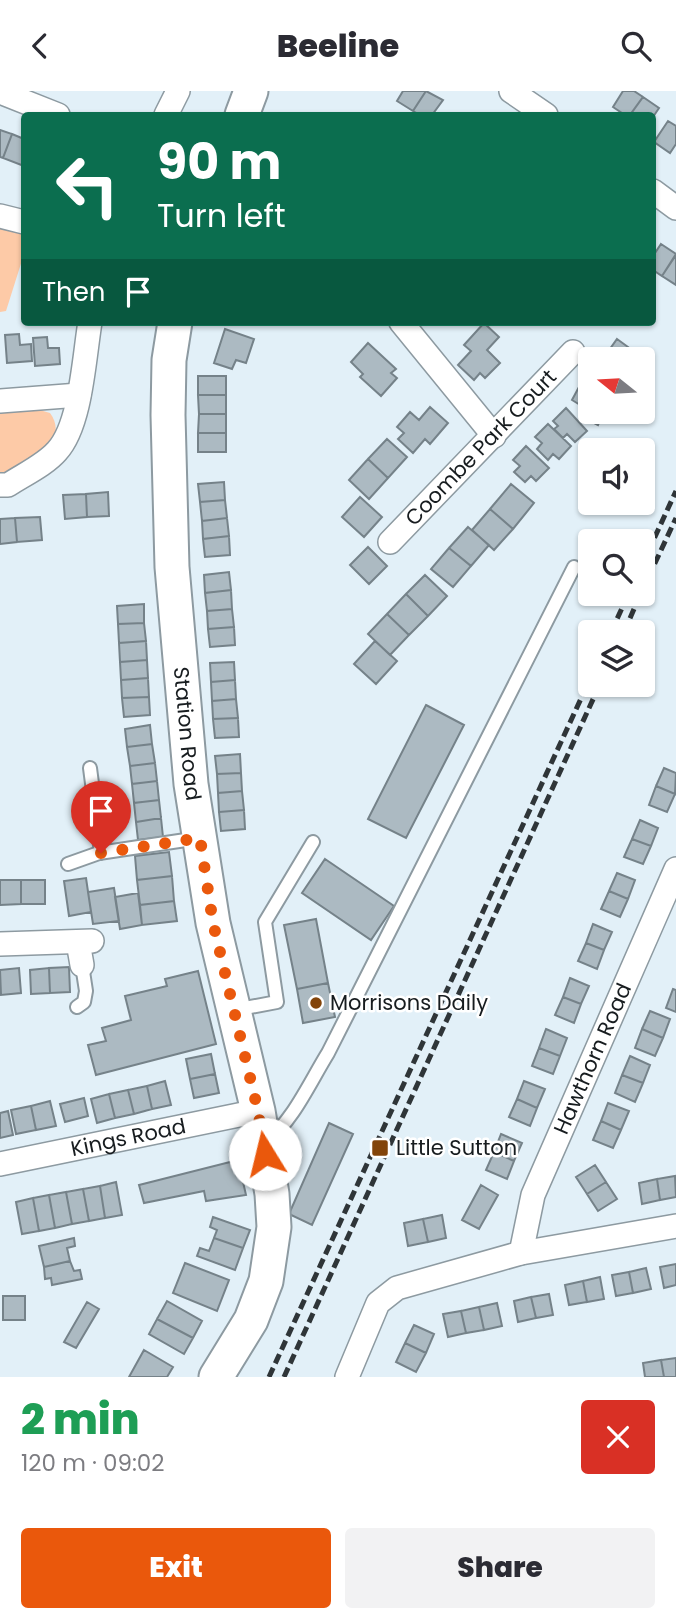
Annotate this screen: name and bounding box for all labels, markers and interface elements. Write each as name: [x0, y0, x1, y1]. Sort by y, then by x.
text: Beeline: [277, 23, 399, 68]
icon: back: [21, 27, 59, 65]
icon: search: [617, 27, 655, 65]
text: 90 m: [157, 128, 281, 196]
icon: left: [42, 140, 133, 231]
text: Turn left: [157, 193, 286, 238]
icon: arrive: [119, 273, 157, 311]
text: Then: [42, 274, 105, 310]
north arrow: [578, 347, 654, 423]
map controls: [578, 347, 655, 697]
street label: Coombe Park Court: [398, 363, 563, 532]
button: sound: [578, 438, 655, 515]
button: search: [578, 529, 655, 606]
button: layers: [578, 620, 655, 697]
street label: Station Road: [167, 666, 208, 803]
pin: [71, 781, 131, 853]
icon: arrive: [82, 792, 120, 830]
street label: Hawthorn Road: [546, 979, 638, 1139]
place label: Morrisons Daily: [330, 988, 488, 1017]
marker: Morrisons Daily: [308, 995, 324, 1011]
street label: Kings Road: [68, 1111, 188, 1163]
position arrow: [228, 1117, 302, 1191]
place label: Little Sutton: [396, 1133, 517, 1162]
marker: Little Sutton: [370, 1138, 390, 1158]
text: 2 min: [21, 1390, 139, 1449]
button: close: [581, 1400, 655, 1474]
text: 120 m · 09:02: [21, 1447, 165, 1479]
button: Exit: [21, 1528, 331, 1608]
button: Share: [345, 1528, 655, 1608]

